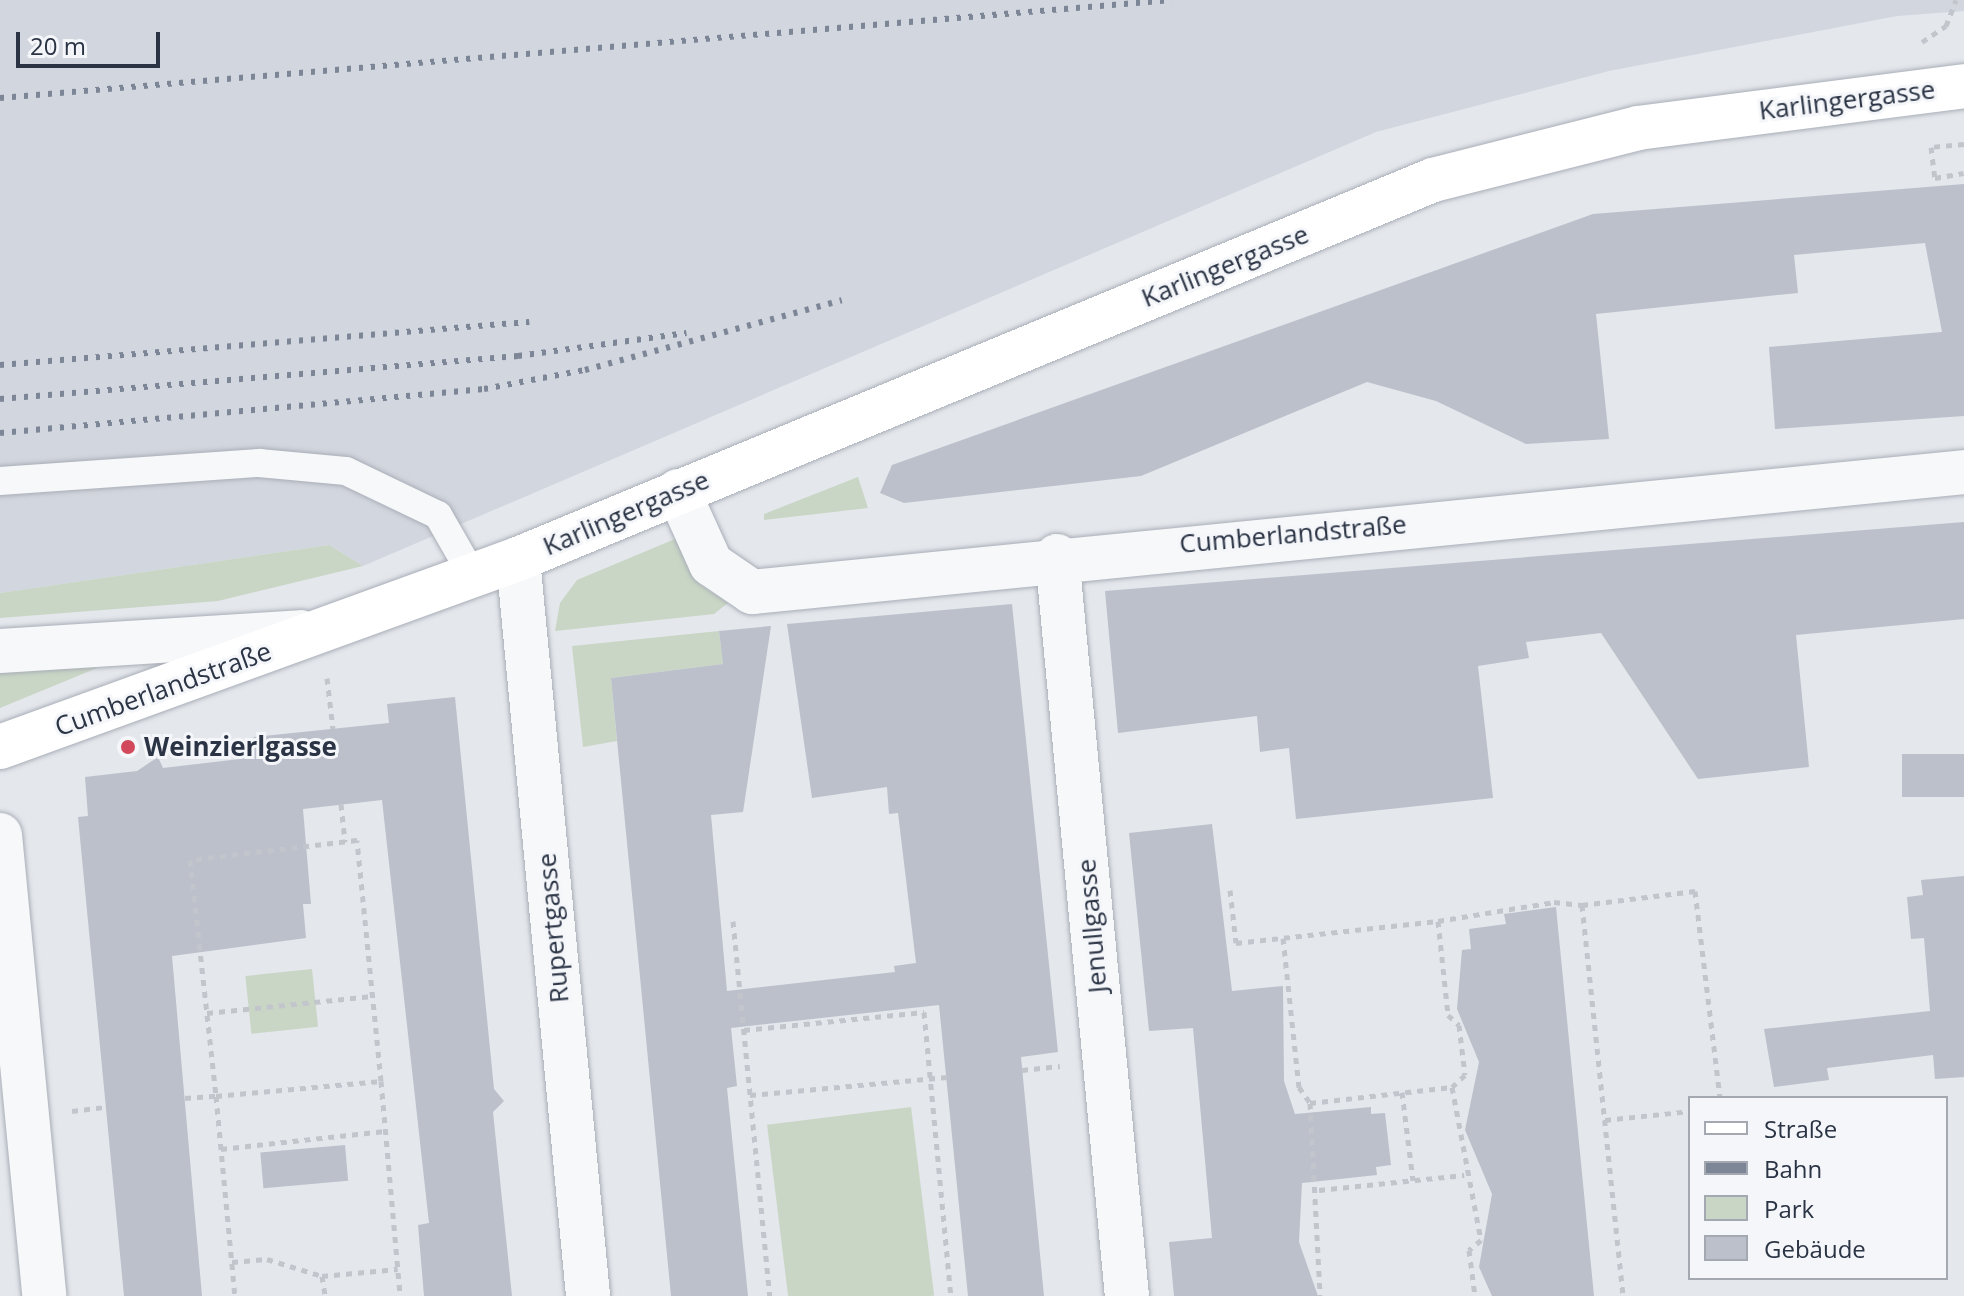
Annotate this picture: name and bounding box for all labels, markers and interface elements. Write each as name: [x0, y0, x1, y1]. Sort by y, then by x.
scale bar: [20, 16, 164, 66]
text: 20 m: [30, 29, 86, 62]
street label: Karlingergasse: [1757, 74, 1937, 126]
street label: Karlingergasse: [1137, 218, 1313, 314]
street label: Karlingergasse: [538, 464, 714, 562]
street label: Cumberlandstraße: [1178, 509, 1408, 559]
street label: Cumberlandstraße: [51, 635, 275, 743]
place label: Weinzierlgasse: [144, 731, 337, 763]
marker: Weinzierlgasse: [119, 738, 137, 756]
street label: Rupertgasse: [531, 852, 575, 1004]
street label: Jenullgasse: [1071, 858, 1113, 994]
legend: [1688, 1096, 1948, 1280]
text: Straße: [1764, 1112, 1837, 1145]
text: Bahn: [1764, 1152, 1822, 1185]
text: Park: [1764, 1192, 1814, 1225]
text: Gebäude: [1764, 1232, 1866, 1265]

